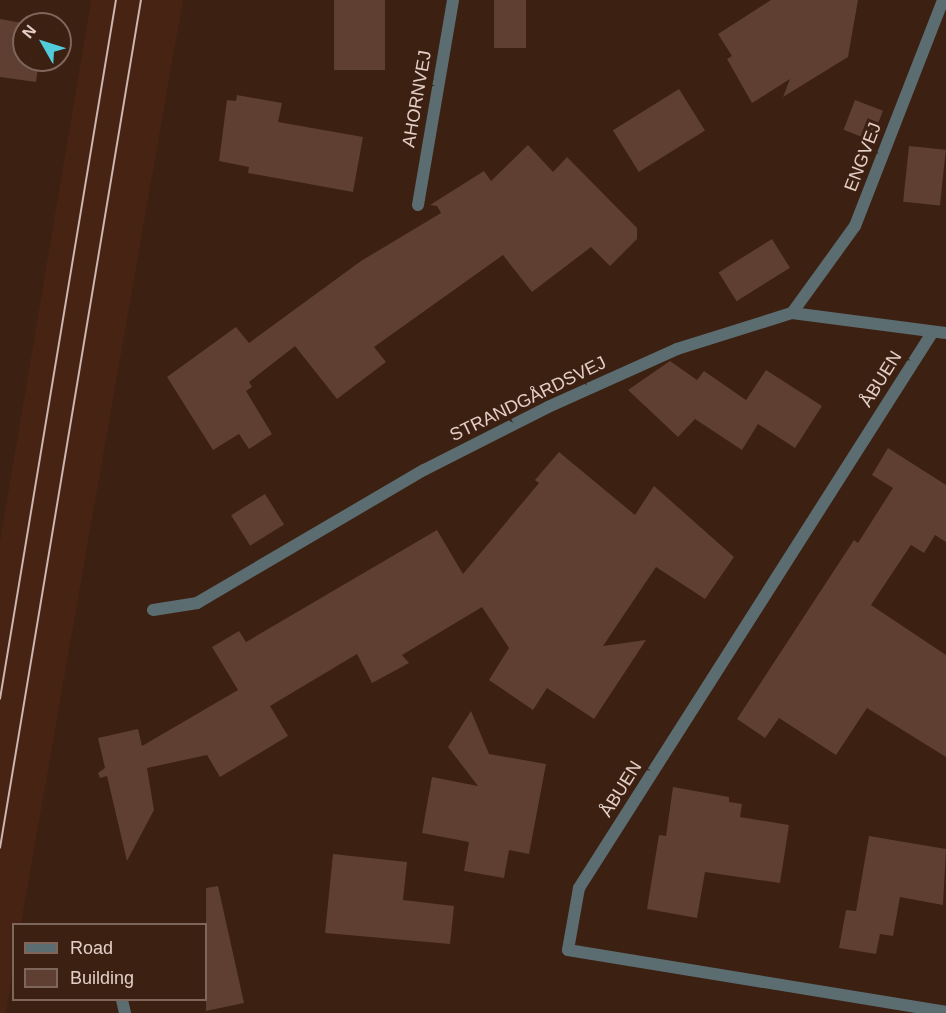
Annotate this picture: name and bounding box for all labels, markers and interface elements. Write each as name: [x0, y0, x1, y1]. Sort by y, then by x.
north arrow: [12, 12, 72, 72]
text: N: [19, 22, 39, 41]
street label: AHORNVEJ: [398, 49, 436, 149]
street label: ENGVEJ: [840, 120, 886, 194]
street label: ÅBUEN: [855, 347, 907, 411]
street label: STRANDGÅRDSVEJ: [446, 352, 610, 446]
street label: ÅBUEN: [595, 757, 647, 821]
legend: [12, 923, 207, 1001]
text: Road: [70, 938, 113, 958]
text: Building: [70, 968, 134, 988]

